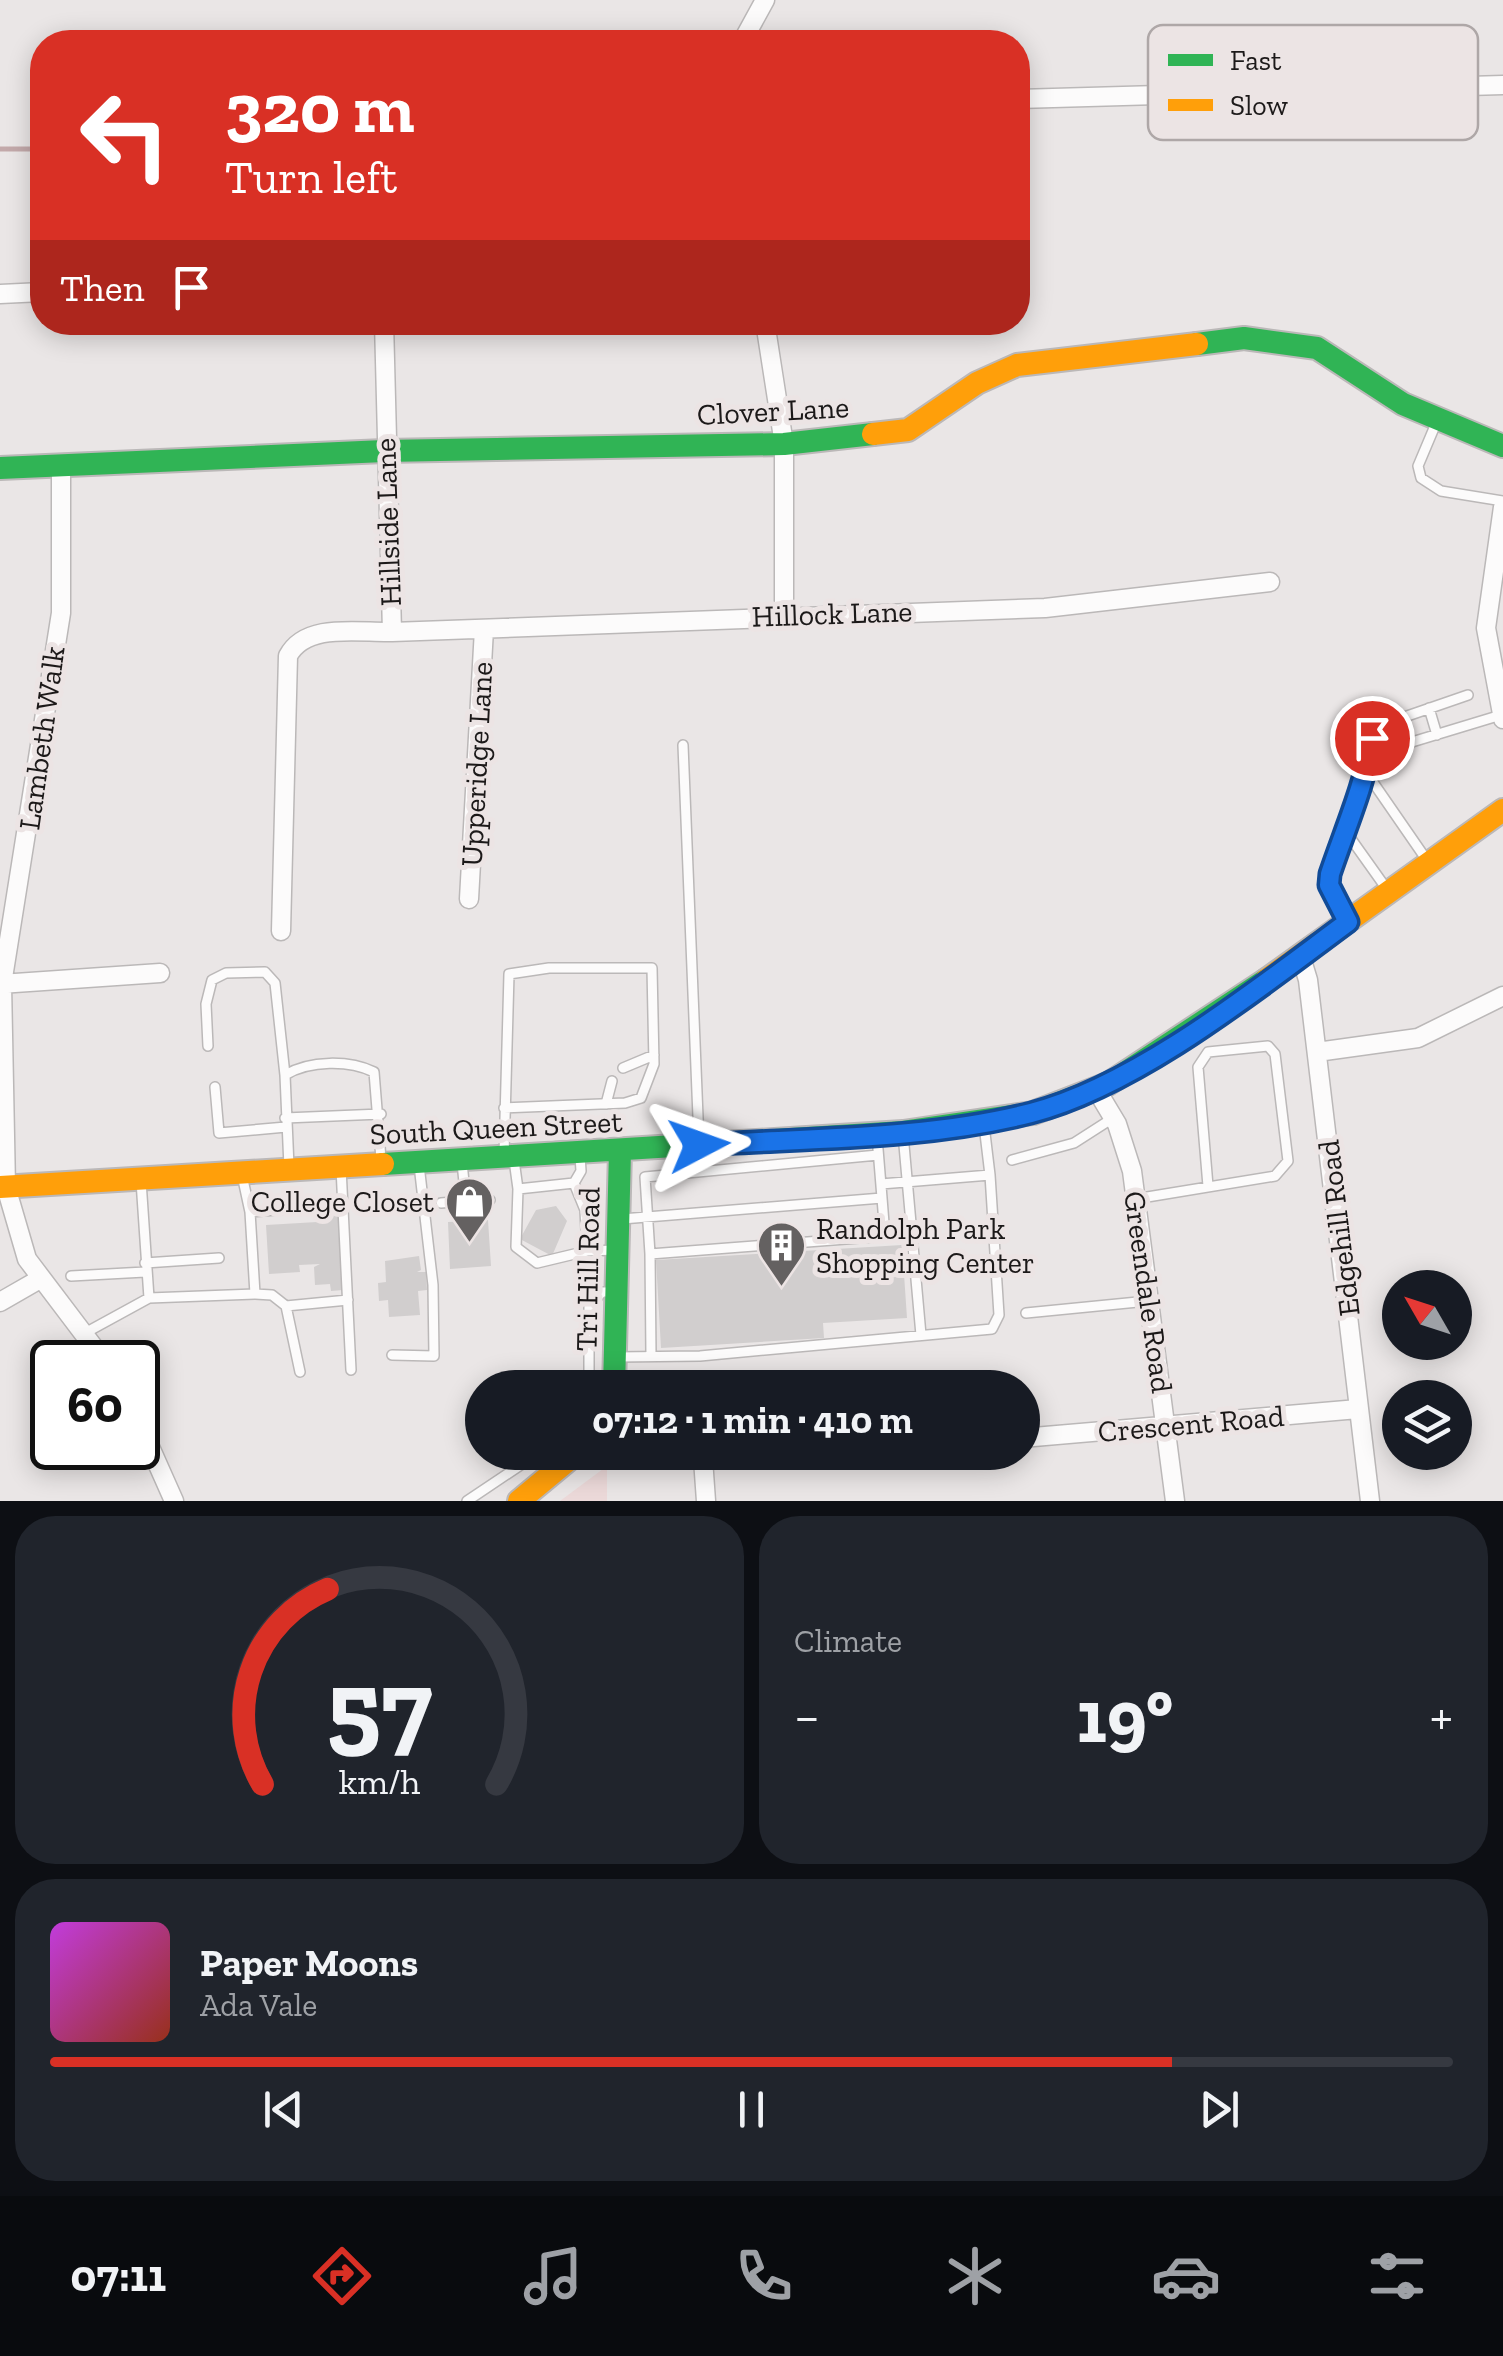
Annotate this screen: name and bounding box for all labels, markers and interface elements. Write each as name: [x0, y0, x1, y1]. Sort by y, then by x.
legend: [1148, 25, 1478, 140]
text: Fast: [1230, 44, 1282, 77]
text: 320 m: [225, 66, 415, 150]
icon: left: [60, 70, 190, 200]
text: Slow: [1230, 89, 1288, 122]
text: Turn left: [225, 151, 397, 205]
icon: arrive: [164, 260, 219, 315]
text: Then: [60, 265, 144, 311]
street label: Clover Lane: [696, 389, 850, 433]
street label: Hillside Lane: [367, 437, 409, 607]
street label: Hillock Lane: [751, 593, 913, 635]
street label: Lambeth Walk: [11, 643, 73, 832]
street label: Upperidge Lane: [454, 661, 500, 867]
pin: [1330, 696, 1415, 781]
icon: arrive: [1345, 711, 1400, 766]
position arrow: [647, 1093, 751, 1197]
street label: South Queen Street: [369, 1103, 623, 1153]
street label: Edgehill Road: [1310, 1137, 1368, 1318]
shop icon: College Closet: [443, 1176, 495, 1244]
place label: College Closet: [251, 1184, 434, 1220]
street label: Tri Hill Road: [569, 1186, 607, 1351]
street label: Greendale Road: [1116, 1189, 1180, 1396]
place label: Randolph Park Shopping Center: [816, 1211, 1035, 1281]
building icon: Randolph Park Shopping Center: [755, 1220, 807, 1288]
north arrow: [1382, 1270, 1472, 1360]
map controls: [1382, 1270, 1472, 1470]
speed limit sign: 60: [30, 1340, 160, 1470]
button: layers: [1382, 1380, 1472, 1470]
text: 07:12 · 1 min · 410 m: [592, 1397, 913, 1443]
street label: Crescent Road: [1096, 1398, 1286, 1450]
text: Climate: [794, 1622, 902, 1660]
text: 57: [327, 1644, 432, 1769]
text: 19°: [1076, 1671, 1173, 1761]
text: −: [794, 1683, 820, 1749]
text: +: [1430, 1683, 1453, 1749]
text: km/h: [339, 1760, 420, 1803]
text: Paper Moons: [200, 1940, 418, 1986]
text: Ada Vale: [200, 1986, 317, 2024]
icon: previous: [256, 2082, 311, 2137]
icon: pause: [724, 2082, 779, 2137]
icon: next: [1192, 2082, 1247, 2137]
icon: directions: [307, 2241, 377, 2311]
icon: music: [518, 2241, 588, 2311]
icon: phone: [729, 2241, 799, 2311]
icon: climate: [940, 2241, 1010, 2311]
icon: car: [1151, 2241, 1221, 2311]
icon: filters: [1362, 2241, 1432, 2311]
text: 07:11: [71, 2249, 166, 2303]

